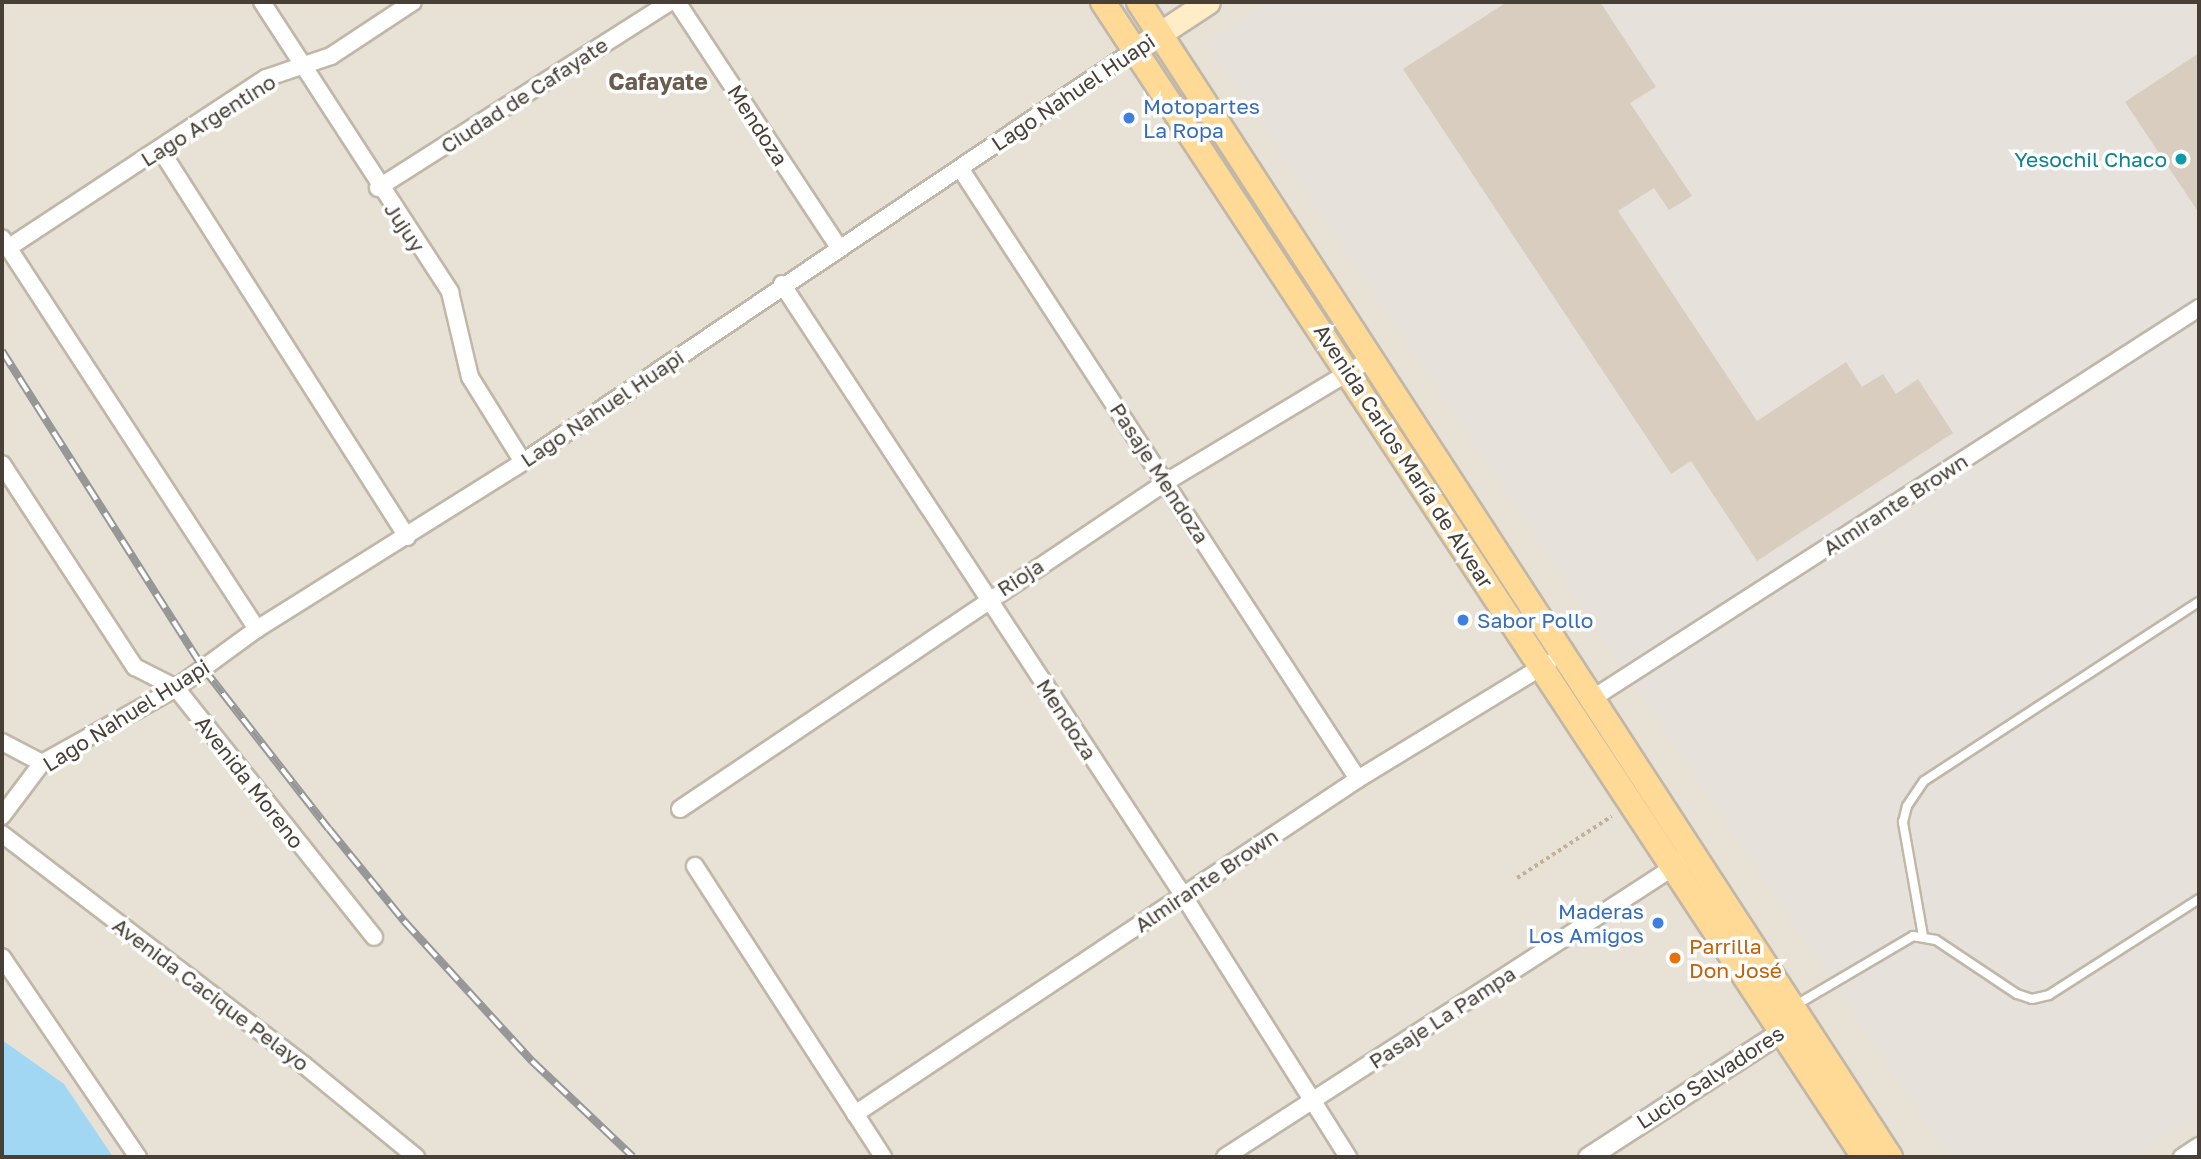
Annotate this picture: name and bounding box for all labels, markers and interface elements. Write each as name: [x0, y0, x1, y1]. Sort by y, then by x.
street label: Lago Nahuel Huapi: [987, 28, 1159, 156]
street label: Ciudad de Cafayate: [436, 32, 612, 158]
district label: Cafayate: [608, 67, 708, 95]
street label: Lago Argentino: [136, 68, 280, 172]
street label: Mendoza: [723, 80, 793, 170]
place label: Motopartes La Ropa: [1143, 93, 1260, 143]
marker: Motopartes La Ropa: [1121, 110, 1137, 126]
place label: Yesochil Chaco: [2014, 146, 2167, 172]
marker: Yesochil Chaco: [2173, 151, 2189, 167]
street label: Jujuy: [379, 197, 431, 257]
street label: Avenida Carlos María de Alvear: [1309, 319, 1499, 593]
street label: Lago Nahuel Huapi: [516, 344, 688, 472]
street label: Pasaje Mendoza: [1105, 398, 1215, 548]
street label: Almirante Brown: [1818, 448, 1972, 560]
street label: Rioja: [992, 553, 1048, 601]
place label: Sabor Pollo: [1477, 607, 1593, 633]
marker: Sabor Pollo: [1455, 612, 1471, 628]
street label: Lago Nahuel Huapi: [38, 654, 214, 776]
street label: Mendoza: [1032, 674, 1102, 764]
street label: Avenida Moreno: [190, 711, 310, 853]
street label: Almirante Brown: [1130, 823, 1282, 937]
place label: Maderas Los Amigos: [1528, 898, 1644, 948]
street label: Avenida Cacique Pelayo: [108, 912, 314, 1076]
marker: Maderas Los Amigos: [1650, 915, 1666, 931]
place label: Parrilla Don José: [1689, 933, 1782, 983]
marker: Parrilla Don José: [1667, 950, 1683, 966]
street label: Pasaje La Pampa: [1364, 960, 1520, 1074]
street label: Lucio Salvadores: [1632, 1020, 1788, 1134]

